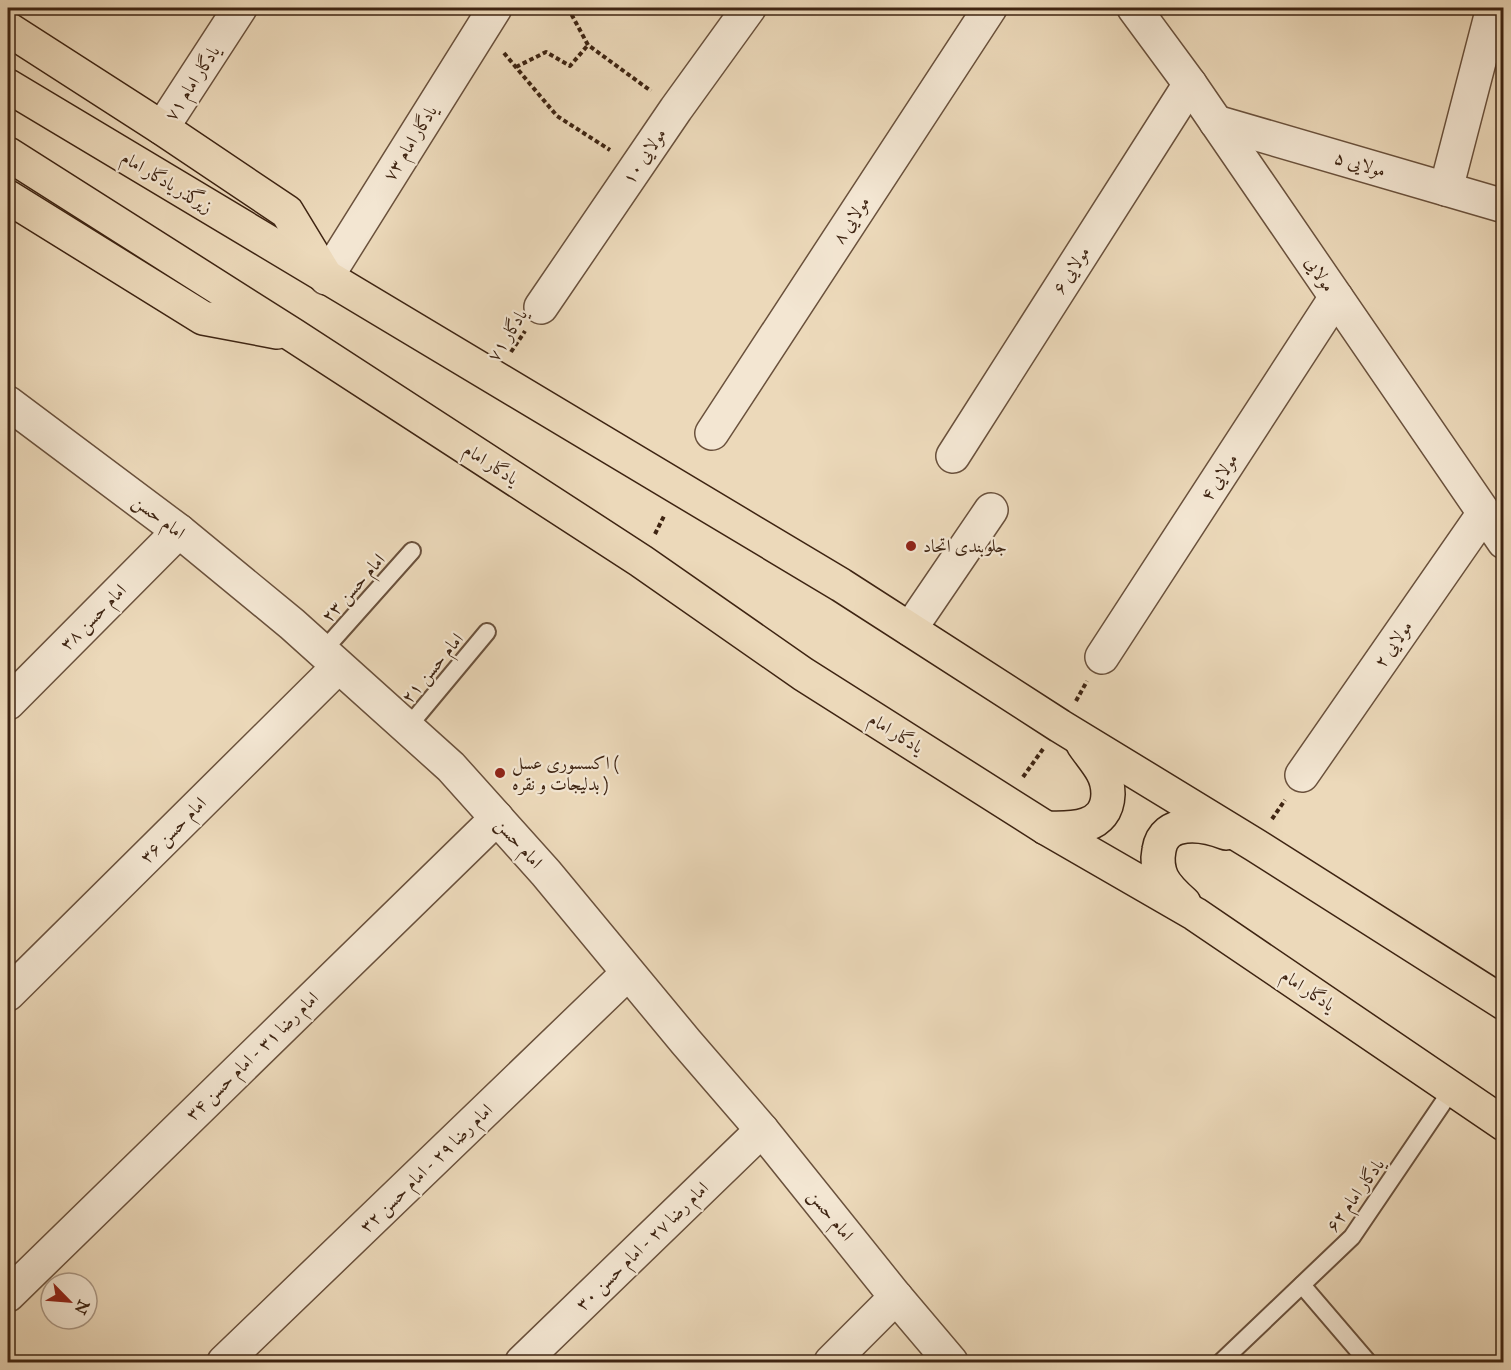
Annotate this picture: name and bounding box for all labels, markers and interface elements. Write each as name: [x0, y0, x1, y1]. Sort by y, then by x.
street label: یادگار امام ۷۱: [160, 40, 229, 127]
street label: یادگار امام ۷۳: [378, 100, 447, 188]
street label: مولایی ۱۰: [617, 124, 672, 189]
street label: زیرگذر یادگار امام: [115, 144, 218, 222]
street label: مولایی ۵: [1332, 146, 1388, 183]
street label: مولایی ۸: [828, 192, 875, 249]
street label: مولایی ۶: [1048, 242, 1095, 299]
street label: مولایی: [1299, 252, 1340, 296]
street label: یادگار ۷۱: [482, 303, 533, 365]
street label: یادگار امام: [457, 438, 524, 495]
street label: مولایی ۴: [1196, 449, 1243, 506]
street label: امام حسن: [125, 490, 190, 548]
place label: جلوبندی اتحاد: [923, 535, 1007, 557]
marker: جلوبندی اتحاد: [904, 539, 918, 553]
street label: امام حسن ۲۳: [316, 549, 393, 630]
street label: امام حسن ۳۸: [55, 579, 134, 658]
street label: مولایی ۲: [1369, 616, 1418, 672]
street label: امام حسن ۲۱: [396, 628, 472, 711]
street label: یادگار امام: [862, 708, 929, 763]
place label: اکسسوری عسل ( بدلیجات و نقره ): [512, 752, 620, 796]
marker: اکسسوری عسل ( بدلیجات و نقره ): [493, 766, 507, 780]
street label: امام حسن ۳۶: [135, 792, 214, 871]
street label: امام حسن: [487, 813, 547, 876]
street label: یادگار امام: [1274, 964, 1340, 1021]
street label: امام رضا ۳۱ - امام حسن ۳۴: [181, 987, 327, 1129]
street label: امام رضا ۲۹ - امام حسن ۳۲: [355, 1099, 501, 1241]
street label: یادگار امام ۶۲: [1321, 1153, 1394, 1239]
street label: امام رضا ۲۷ - امام حسن ۳۰: [571, 1177, 717, 1319]
street label: امام حسن: [800, 1185, 859, 1248]
north arrow: [39, 1271, 99, 1331]
text: N: [70, 1297, 94, 1318]

